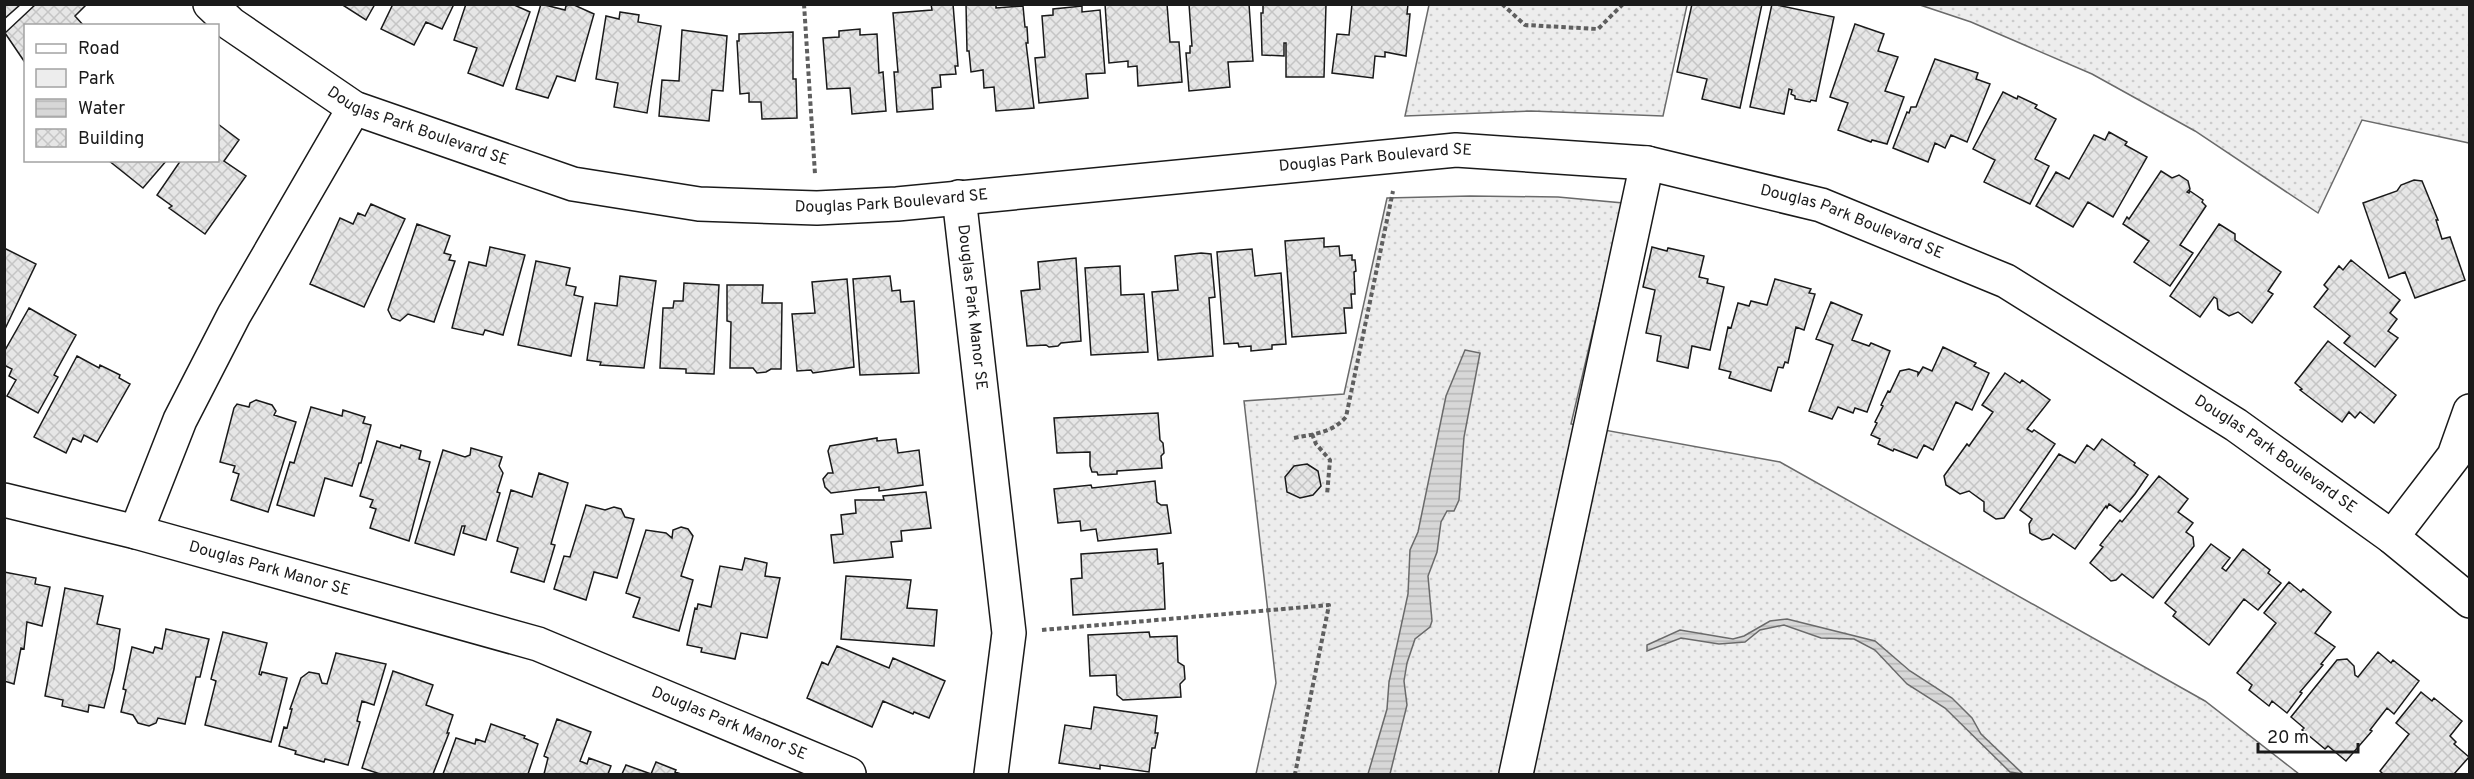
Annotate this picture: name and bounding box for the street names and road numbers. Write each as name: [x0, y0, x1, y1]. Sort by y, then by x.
street label: Douglas Park Boulevard SE: [323, 82, 511, 171]
street label: Douglas Park Boulevard SE: [1278, 140, 1472, 177]
street label: Douglas Park Boulevard SE: [1758, 181, 1946, 264]
street label: Douglas Park Boulevard SE: [794, 185, 989, 218]
street label: Douglas Park Manor SE: [952, 223, 991, 391]
street label: Douglas Park Boulevard SE: [2190, 391, 2360, 518]
street label: Douglas Park Manor SE: [186, 537, 352, 601]
street label: Douglas Park Manor SE: [648, 682, 810, 765]

